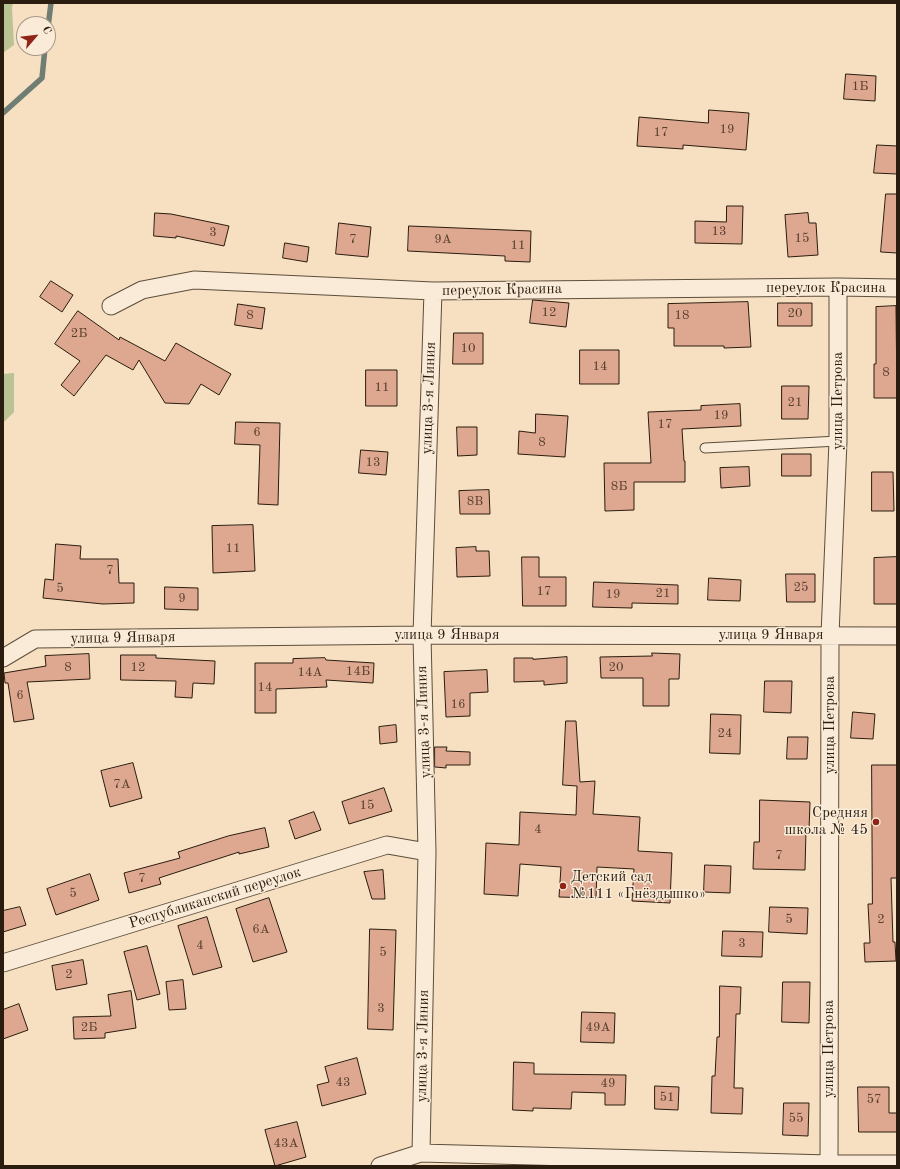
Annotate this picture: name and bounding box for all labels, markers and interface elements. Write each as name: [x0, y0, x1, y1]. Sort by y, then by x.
north arrow: [16, 16, 56, 56]
text: С: [40, 25, 53, 36]
house number: 1Б: [852, 79, 868, 95]
house number: 19: [719, 122, 735, 138]
house number: 17: [653, 125, 669, 141]
house number: 13: [711, 224, 727, 240]
house number: 3: [209, 225, 217, 241]
house number: 15: [794, 231, 810, 247]
house number: 7: [349, 232, 357, 248]
house number: 9А: [434, 232, 452, 248]
house number: 11: [510, 238, 526, 254]
street label: переулок Красина: [766, 279, 886, 297]
street label: переулок Красина: [442, 280, 562, 300]
house number: 12: [541, 305, 557, 321]
house number: 20: [787, 306, 803, 322]
house number: 8: [246, 308, 254, 324]
house number: 18: [674, 308, 690, 324]
house number: 2Б: [71, 326, 87, 342]
street label: улица 3-я Линия: [418, 341, 440, 455]
house number: 10: [460, 341, 476, 357]
street label: улица Петрова: [829, 352, 847, 450]
house number: 14: [592, 359, 608, 375]
house number: 8: [882, 365, 890, 381]
house number: 11: [374, 380, 390, 396]
house number: 21: [787, 395, 803, 411]
house number: 19: [713, 408, 729, 424]
house number: 17: [657, 417, 673, 433]
house number: 6: [253, 425, 261, 441]
house number: 8: [538, 435, 546, 451]
house number: 13: [365, 455, 381, 471]
house number: 8Б: [611, 479, 627, 495]
house number: 8В: [467, 494, 483, 510]
house number: 11: [225, 541, 241, 557]
house number: 7: [106, 563, 114, 579]
house number: 25: [793, 580, 809, 596]
house number: 5: [56, 581, 64, 597]
house number: 17: [536, 584, 552, 600]
house number: 21: [655, 586, 671, 602]
house number: 19: [605, 587, 621, 603]
house number: 9: [178, 591, 186, 607]
street label: улица 9 Января: [394, 626, 500, 644]
street label: улица 9 Января: [718, 626, 824, 644]
street label: улица 9 Января: [70, 628, 176, 648]
house number: 8: [64, 660, 72, 676]
house number: 12: [130, 660, 146, 676]
house number: 20: [608, 660, 624, 676]
house number: 14Б: [346, 664, 370, 680]
house number: 14А: [297, 665, 323, 681]
street label: улица 3-я Линия: [413, 665, 435, 779]
street label: улица Петрова: [821, 676, 839, 774]
house number: 14: [257, 680, 273, 696]
house number: 6: [16, 688, 24, 704]
house number: 16: [450, 697, 466, 713]
house number: 24: [717, 726, 733, 742]
house number: 7А: [113, 777, 131, 793]
house number: 15: [359, 798, 375, 814]
place label: Средняя школа № 45: [785, 804, 868, 839]
marker: Средняя школа № 45: [871, 817, 881, 827]
house number: 4: [534, 822, 542, 838]
house number: 7: [775, 848, 783, 864]
street label: Республиканский переулок: [127, 863, 303, 933]
place label: Детский сад №111 «Гнёздышко»: [571, 868, 706, 903]
house number: 7: [138, 871, 146, 887]
marker: Детский сад №111 «Гнёздышко»: [558, 881, 568, 891]
house number: 5: [69, 886, 77, 902]
house number: 5: [785, 912, 793, 928]
house number: 2: [877, 912, 885, 928]
house number: 6А: [252, 922, 270, 938]
house number: 3: [738, 936, 746, 952]
house number: 4: [196, 938, 204, 954]
house number: 5: [379, 945, 387, 961]
house number: 2: [65, 967, 73, 983]
street label: улица 3-я Линия: [413, 990, 433, 1102]
street label: улица Петрова: [820, 1000, 838, 1098]
house number: 3: [377, 1001, 385, 1017]
house number: 2Б: [81, 1020, 97, 1036]
house number: 49А: [585, 1020, 611, 1036]
house number: 43: [335, 1075, 351, 1091]
house number: 49: [600, 1076, 616, 1092]
house number: 51: [659, 1090, 675, 1106]
house number: 57: [866, 1092, 882, 1108]
house number: 55: [788, 1111, 804, 1127]
house number: 43А: [273, 1136, 299, 1152]

